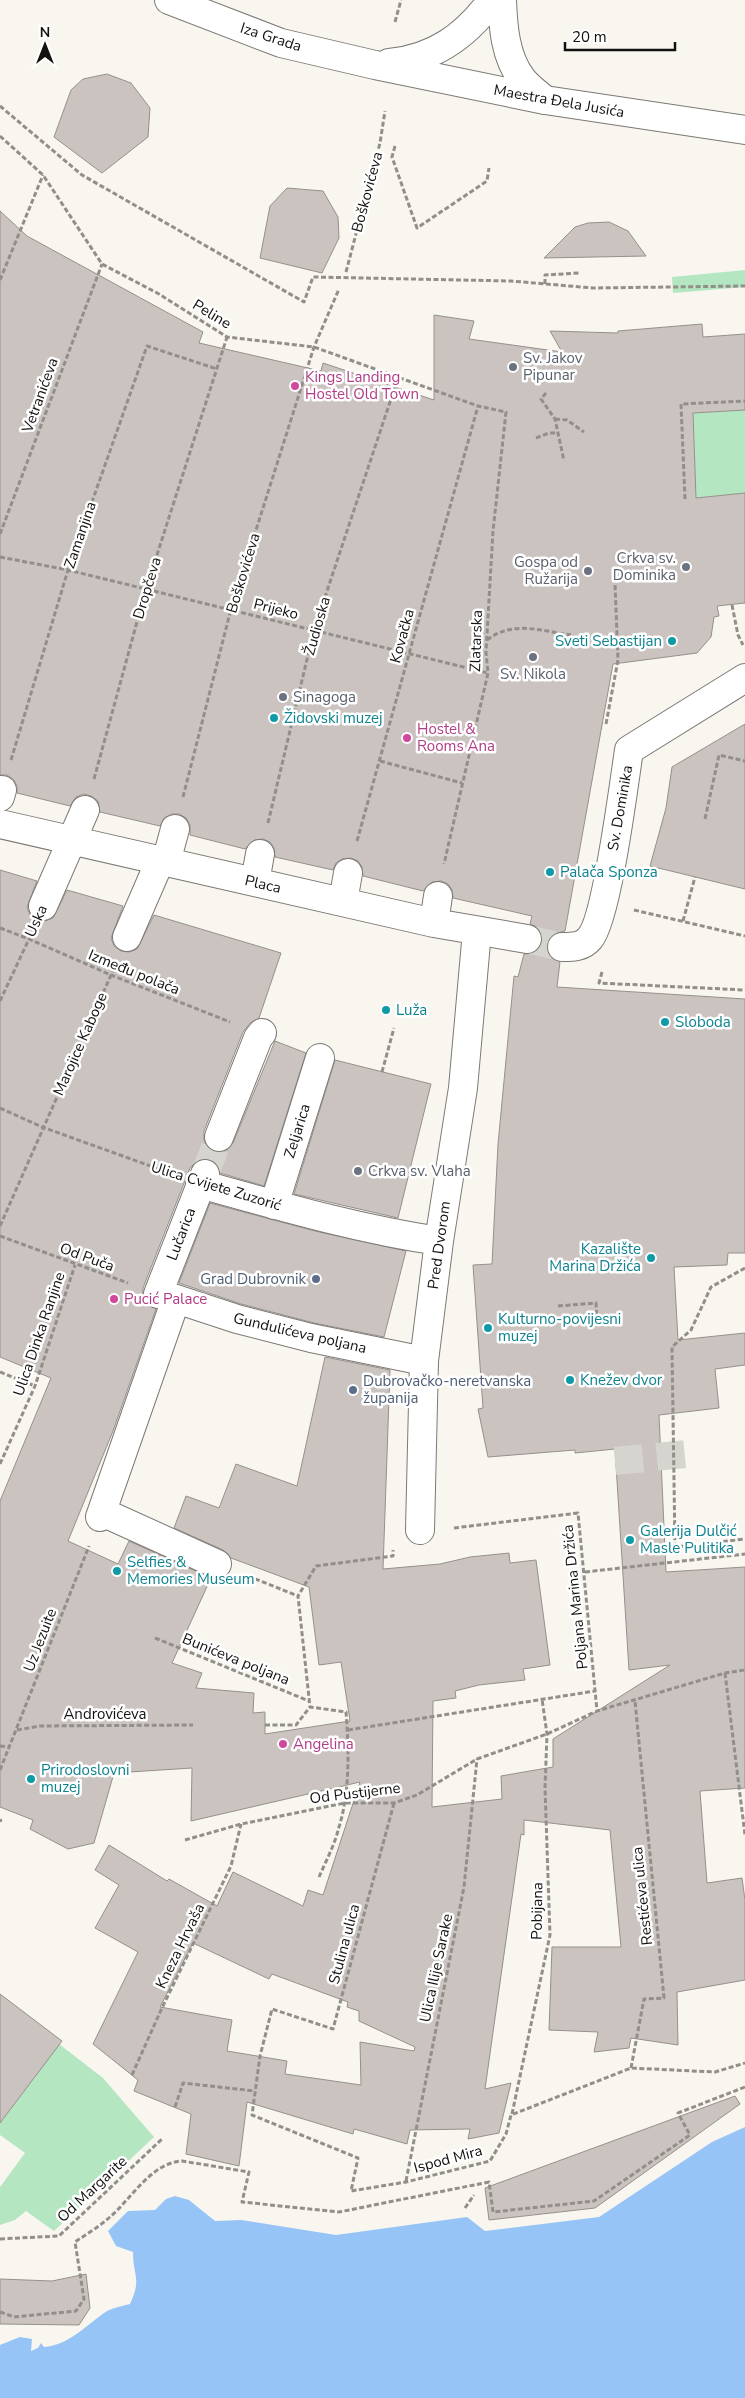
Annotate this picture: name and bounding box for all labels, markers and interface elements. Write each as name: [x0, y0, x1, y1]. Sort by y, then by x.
street label: Iza Grada: [238, 18, 304, 56]
north arrow: [20, 20, 70, 70]
scale bar: [565, 20, 675, 52]
text: N: [40, 23, 50, 42]
text: 20 m: [572, 27, 607, 47]
street label: Maestra Đela Jusića: [492, 80, 626, 122]
street label: Boškovićeva: [347, 149, 387, 235]
street label: Peline: [189, 295, 235, 333]
place label: Sv. Jakov Pipunar: [523, 348, 583, 385]
street label: Vetranićeva: [17, 355, 63, 436]
marker: Sv. Jakov Pipunar: [507, 361, 519, 373]
place label: Kings Landing Hostel Old Town: [305, 367, 419, 404]
marker: Kings Landing Hostel Old Town: [289, 380, 301, 392]
street label: Zamanjina: [59, 499, 101, 571]
street label: Boškovićeva: [221, 531, 265, 615]
place label: Crkva sv. Dominika: [613, 548, 676, 585]
place label: Gospa od Ružarija: [514, 552, 578, 589]
street label: Dropčeva: [128, 555, 166, 621]
marker: Crkva sv. Dominika: [680, 561, 692, 573]
marker: Gospa od Ružarija: [582, 565, 594, 577]
street label: Prijeko: [252, 594, 300, 624]
street label: Žudioska: [299, 594, 335, 658]
street label: Kovačka: [385, 607, 419, 665]
street label: Zlatarska: [465, 610, 487, 672]
place label: Sveti Sebastijan: [555, 631, 662, 651]
marker: Sveti Sebastijan: [666, 635, 678, 647]
marker: Sv. Nikola: [527, 651, 539, 663]
place label: Sv. Nikola: [500, 664, 566, 684]
place label: Sinagoga: [293, 687, 356, 707]
marker: Sinagoga: [277, 691, 289, 703]
place label: Židovski muzej: [284, 708, 383, 728]
marker: Židovski muzej: [268, 712, 280, 724]
place label: Hostel & Rooms Ana: [417, 719, 495, 756]
marker: Hostel & Rooms Ana: [401, 732, 413, 744]
street label: Sv. Dominika: [603, 764, 637, 852]
place label: Palača Sponza: [560, 862, 658, 882]
marker: Palača Sponza: [544, 866, 556, 878]
street label: Placa: [243, 870, 283, 898]
street label: Uska: [20, 902, 52, 940]
street label: Između polača: [85, 945, 183, 999]
street label: Marojice Kaboge: [48, 989, 112, 1099]
place label: Luža: [396, 1000, 427, 1020]
marker: Luža: [380, 1004, 392, 1016]
place label: Sloboda: [675, 1012, 731, 1032]
marker: Sloboda: [659, 1016, 671, 1028]
street label: Zeljarica: [279, 1101, 315, 1161]
street label: Ulica Cvijete Zuzorić: [148, 1157, 284, 1215]
place label: Crkva sv. Vlaha: [368, 1161, 471, 1181]
marker: Crkva sv. Vlaha: [352, 1165, 364, 1177]
street label: Pred Dvorom: [423, 1200, 455, 1290]
street label: Lučarica: [162, 1205, 200, 1263]
street label: Od Puča: [57, 1238, 117, 1276]
place label: Kazalište Marina Držića: [549, 1239, 641, 1276]
marker: Kazalište Marina Držića: [645, 1252, 657, 1264]
street label: Ulica Dinka Ranjine: [8, 1269, 70, 1399]
place label: Grad Dubrovnik: [200, 1269, 306, 1289]
marker: Grad Dubrovnik: [310, 1273, 322, 1285]
place label: Pucić Palace: [124, 1289, 207, 1309]
marker: Pucić Palace: [108, 1293, 120, 1305]
street label: Gundulićeva poljana: [231, 1308, 369, 1358]
place label: Kulturno-povijesni muzej: [498, 1309, 621, 1346]
marker: Kulturno-povijesni muzej: [482, 1322, 494, 1334]
place label: Knežev dvor: [580, 1370, 663, 1390]
place label: Dubrovačko-neretvanska županija: [363, 1371, 531, 1408]
marker: Knežev dvor: [564, 1374, 576, 1386]
marker: Dubrovačko-neretvanska županija: [347, 1384, 359, 1396]
place label: Galerija Dulčić Masle Pulitika: [640, 1521, 737, 1558]
street label: Poljana Marina Držića: [557, 1524, 593, 1670]
marker: Galerija Dulčić Masle Pulitika: [624, 1534, 636, 1546]
place label: Selfies & Memories Museum: [127, 1552, 255, 1589]
marker: Selfies & Memories Museum: [111, 1565, 123, 1577]
street label: Uz Jezuite: [19, 1605, 61, 1675]
street label: Bunićeva poljana: [179, 1628, 293, 1690]
street label: Androvićeva: [63, 1704, 147, 1724]
place label: Angelina: [293, 1734, 354, 1754]
marker: Angelina: [277, 1738, 289, 1750]
place label: Prirodoslovni muzej: [41, 1760, 129, 1797]
marker: Prirodoslovni muzej: [25, 1773, 37, 1785]
street label: Od Pustijerne: [309, 1778, 401, 1808]
street label: Restićeva ulica: [627, 1846, 657, 1946]
street label: Pobijana: [526, 1882, 548, 1940]
street label: Kneza Hrvaša: [151, 1900, 209, 1992]
street label: Stulina ulica: [324, 1902, 364, 1986]
street label: Ulica Ilije Sarake: [415, 1912, 457, 2024]
street label: Ispod Mira: [411, 2140, 485, 2178]
street label: Od Margarite: [53, 2151, 131, 2227]

